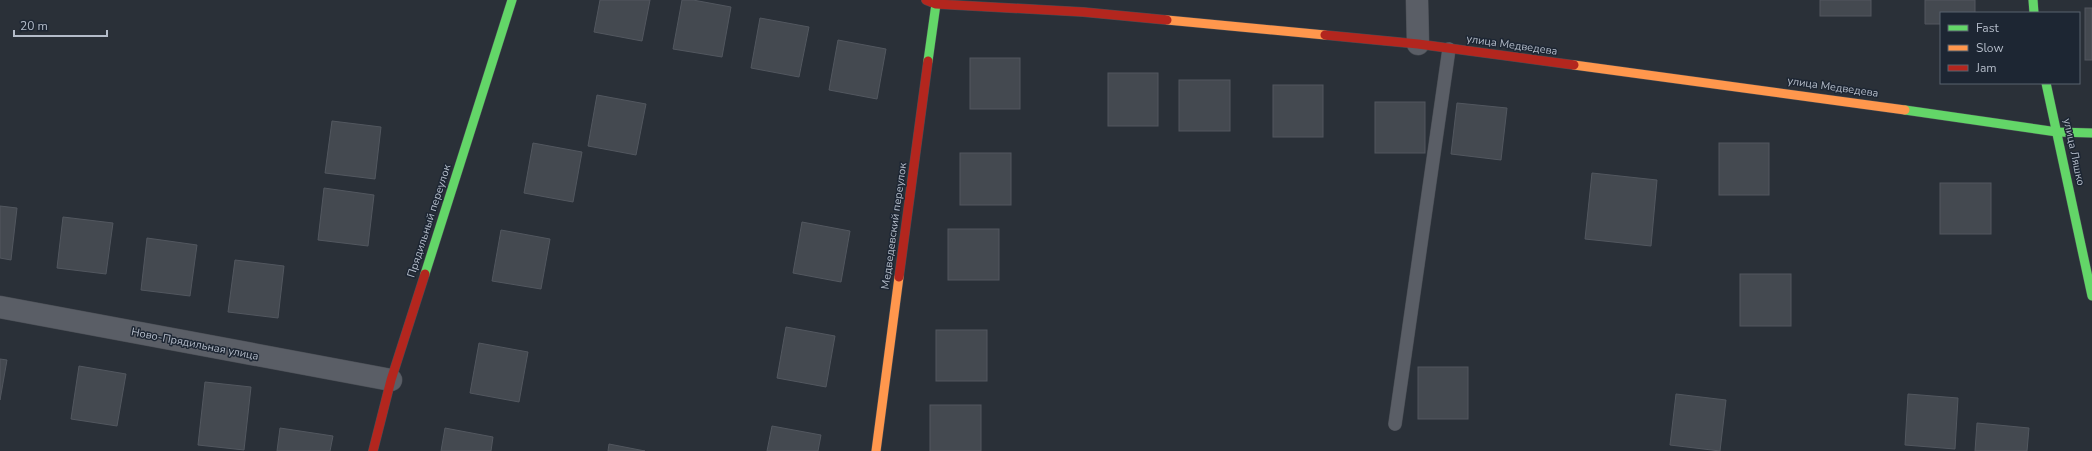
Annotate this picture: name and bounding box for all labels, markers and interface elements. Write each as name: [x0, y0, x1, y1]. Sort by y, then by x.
scale bar: [14, 12, 107, 38]
legend: [1940, 12, 2080, 84]
text: 20 m: [20, 18, 48, 34]
text: Fast: [1976, 20, 1999, 36]
street label: улица Медведева: [1466, 31, 1559, 59]
text: Slow: [1976, 40, 2004, 56]
text: Jam: [1975, 60, 1997, 76]
street label: улица Медведева: [1787, 73, 1880, 101]
street label: улица Ляшко: [2060, 117, 2088, 187]
street label: Прядильный переулок: [404, 162, 454, 280]
street label: Медведевский переулок: [878, 162, 910, 290]
street label: Ново-Прядильная улица: [130, 324, 260, 364]

